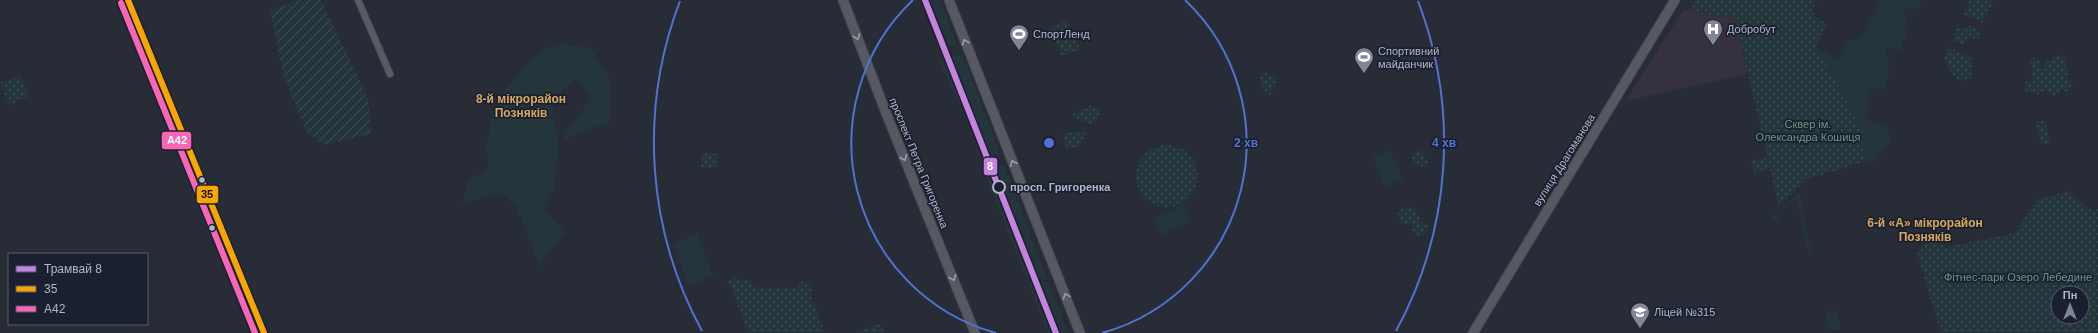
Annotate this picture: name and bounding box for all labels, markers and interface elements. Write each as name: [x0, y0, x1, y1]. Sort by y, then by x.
hospital icon: Добробут: [1702, 18, 1724, 46]
sports icon: СпортЛенд: [1008, 23, 1030, 51]
place label: Добробут: [1727, 23, 1776, 35]
place label: СпортЛенд: [1033, 28, 1090, 40]
one-way arrow: [853, 33, 861, 40]
one-way arrow: [961, 38, 969, 45]
place label: Спортивний майданчик: [1378, 45, 1439, 70]
sports icon: Спортивний майданчик: [1353, 46, 1375, 74]
district label: 8-й мікрорайон Позняків: [476, 92, 566, 120]
street label: проспект Петра Григоренка: [887, 96, 951, 231]
street label: вулиця Драгоманова: [1531, 111, 1598, 208]
park label: Сквер ім. Олександра Кошиця: [1755, 118, 1861, 143]
line badge: А42: [161, 131, 192, 150]
text: А42: [167, 134, 187, 146]
centre of rings: [1042, 136, 1056, 150]
text: 2 хв: [1234, 136, 1258, 150]
text: 4 хв: [1432, 136, 1456, 150]
one-way arrow: [899, 153, 907, 161]
line badge: 8: [983, 157, 998, 176]
one-way arrow: [1009, 159, 1017, 166]
text: 8: [987, 160, 993, 172]
unlabelled marker: [197, 175, 207, 185]
marker: просп. Григоренка: [992, 180, 1006, 194]
place label: просп. Григоренка: [1010, 181, 1111, 193]
line badge: 35: [196, 185, 219, 204]
text: 35: [201, 188, 213, 200]
district label: 6-й «А» мікрорайон Позняків: [1867, 216, 1983, 244]
unlabelled marker: [207, 223, 217, 233]
legend: [8, 253, 148, 325]
text: Трамвай 8: [44, 262, 102, 276]
park label: Фітнес-парк Озеро Лебедине: [1944, 271, 2092, 283]
one-way arrow: [948, 275, 956, 282]
text: 35: [44, 282, 58, 296]
north arrow: [2050, 285, 2090, 325]
text: Пн: [2063, 289, 2077, 301]
one-way arrow: [1063, 293, 1071, 300]
school or university icon: Ліцей №315: [1629, 301, 1651, 329]
text: А42: [44, 302, 66, 316]
place label: Ліцей №315: [1654, 306, 1715, 318]

